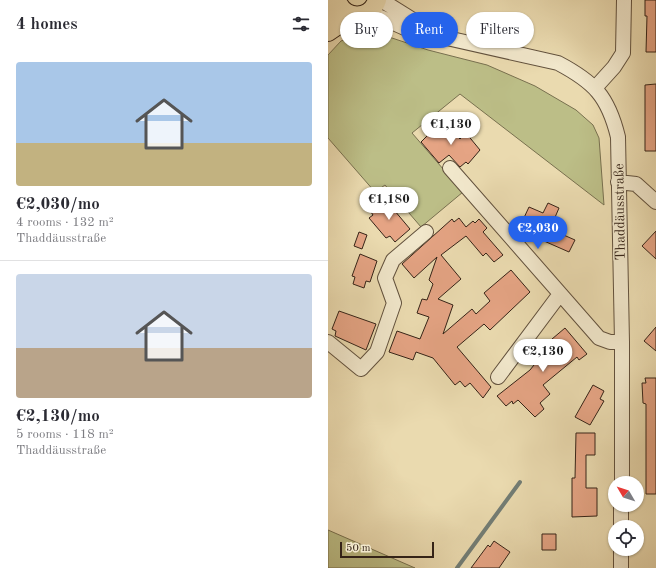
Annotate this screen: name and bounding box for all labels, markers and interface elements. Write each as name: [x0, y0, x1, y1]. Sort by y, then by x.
chip: Buy: [340, 12, 393, 48]
chip: Rent: [401, 12, 458, 48]
chip: Filters: [466, 12, 534, 48]
icon: filters: [290, 13, 312, 35]
text: 4 homes: [16, 16, 78, 33]
icon: home: [128, 88, 200, 160]
pin: €1,130: [418, 112, 484, 146]
text: €1,130: [430, 118, 472, 131]
street label: Thaddäusstraße: [612, 163, 628, 261]
pin: €1,180: [356, 187, 422, 221]
text: €1,180: [368, 193, 410, 206]
text: €2,030/mo: [16, 196, 100, 213]
text: 4 rooms · 132 m²: [16, 216, 114, 229]
pin: €2,030: [505, 216, 571, 250]
text: €2,030: [517, 222, 559, 235]
text: Thaddäusstraße: [16, 232, 106, 245]
icon: home: [128, 300, 200, 372]
pin: €2,130: [510, 339, 576, 373]
text: €2,130: [522, 345, 564, 358]
text: €2,130/mo: [16, 408, 100, 425]
text: 5 rooms · 118 m²: [16, 428, 114, 441]
text: Thaddäusstraße: [16, 444, 106, 457]
north arrow: [608, 476, 644, 512]
map controls: [608, 476, 644, 556]
button: locate: [608, 520, 644, 556]
scale bar: [340, 540, 434, 559]
text: 50 m: [346, 543, 371, 554]

